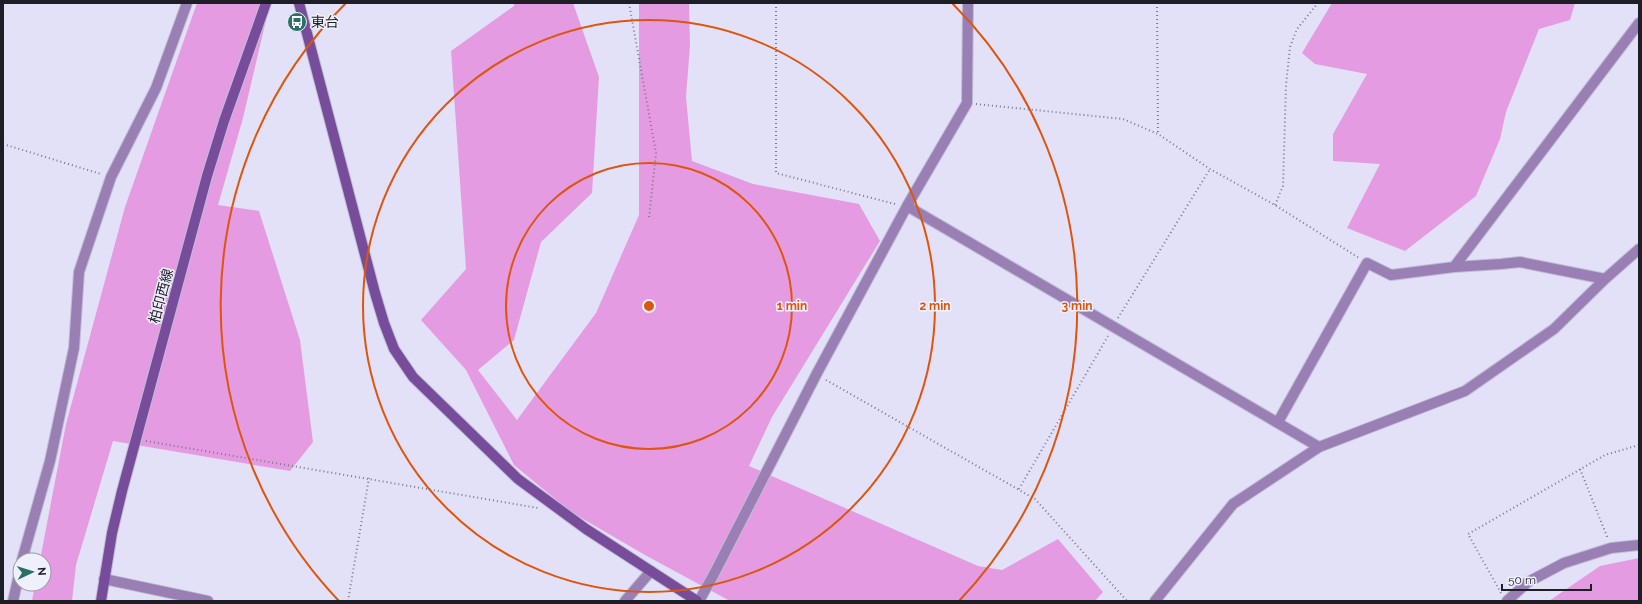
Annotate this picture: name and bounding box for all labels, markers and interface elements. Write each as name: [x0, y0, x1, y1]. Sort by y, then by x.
bus stop icon: 東台: [286, 11, 308, 33]
place label: 東台: [311, 14, 339, 30]
street label: 柏印西線: [146, 267, 176, 325]
centre of rings: [642, 299, 656, 313]
text: 1 min: [777, 299, 807, 313]
text: 2 min: [919, 299, 951, 313]
text: 3 min: [1061, 299, 1093, 313]
north arrow: [12, 552, 52, 592]
scale bar: [1502, 566, 1591, 592]
text: N: [35, 567, 48, 576]
text: 50 m: [1508, 573, 1536, 587]

